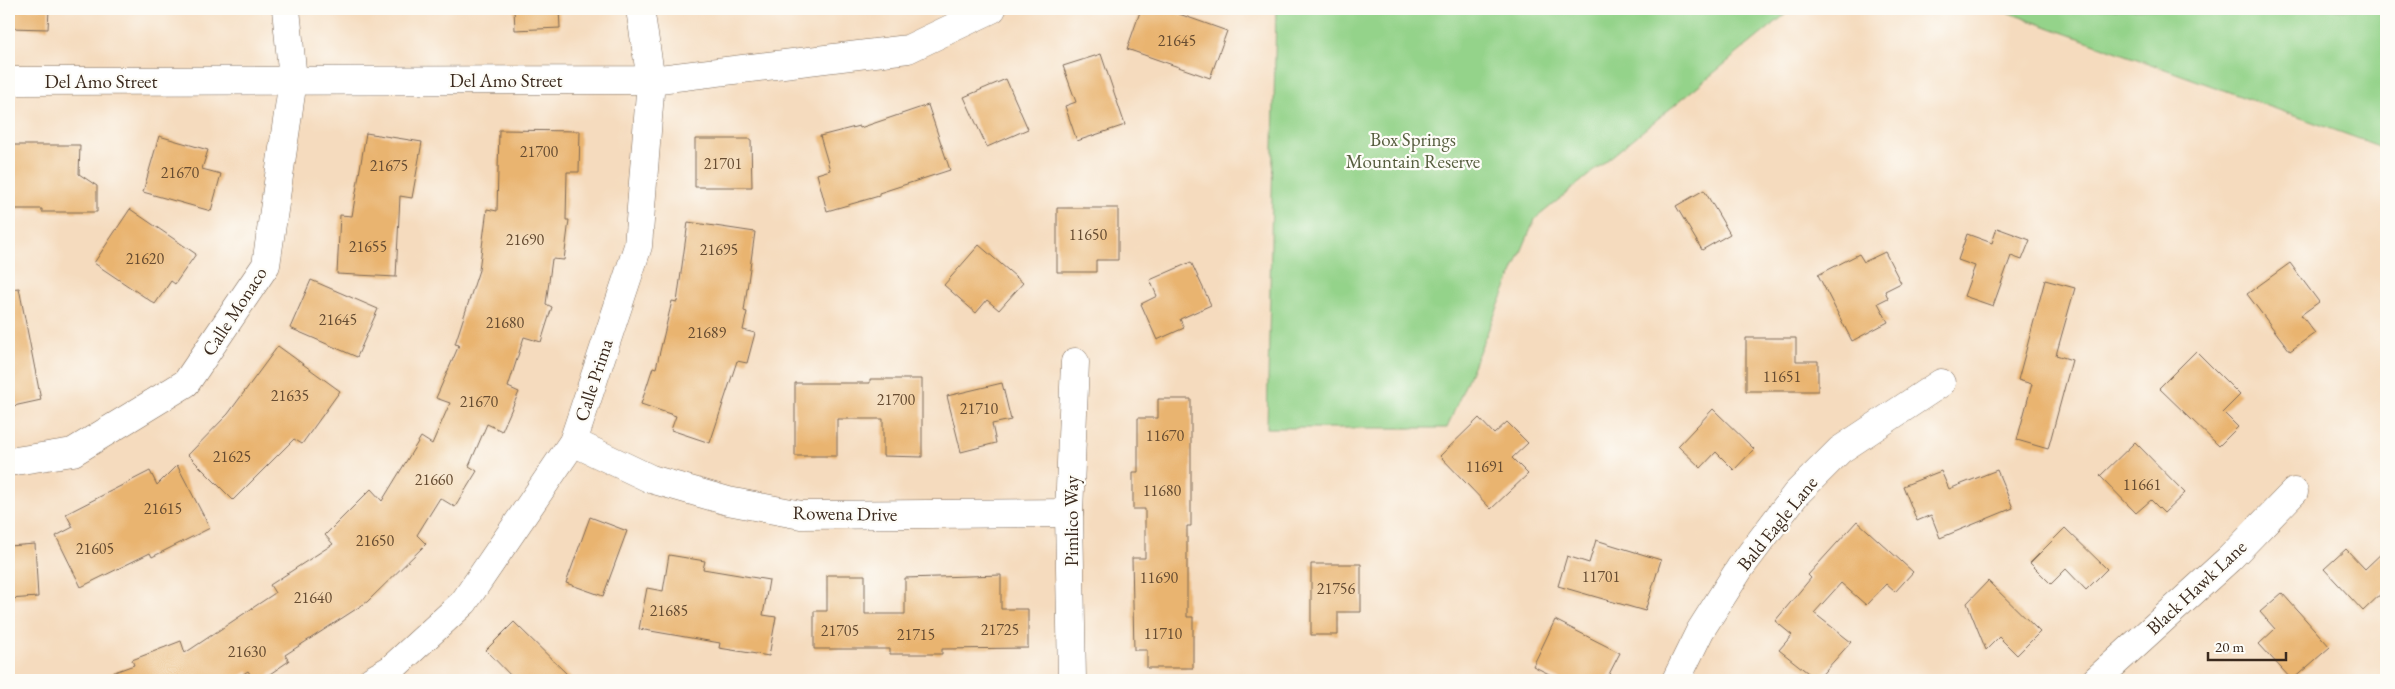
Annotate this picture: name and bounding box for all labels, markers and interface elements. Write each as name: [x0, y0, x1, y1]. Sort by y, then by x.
house number: 21645: [1158, 30, 1196, 51]
street label: Del Amo Street: [450, 68, 563, 93]
street label: Del Amo Street: [45, 69, 158, 94]
park label: Box Springs Mountain Reserve: [1346, 127, 1480, 174]
house number: 21700: [520, 141, 559, 162]
house number: 21701: [704, 153, 742, 174]
house number: 21675: [370, 155, 408, 176]
house number: 21670: [161, 162, 200, 183]
house number: 11650: [1069, 224, 1108, 245]
house number: 21690: [506, 229, 545, 250]
house number: 21655: [349, 236, 387, 257]
house number: 21695: [700, 239, 738, 260]
house number: 21620: [126, 248, 165, 269]
street label: Calle Monaco: [196, 262, 273, 361]
house number: 21645: [319, 309, 357, 330]
house number: 21680: [486, 312, 525, 333]
house number: 21689: [688, 322, 727, 343]
street label: Calle Prima: [568, 335, 619, 425]
house number: 11651: [1763, 366, 1801, 387]
house number: 21635: [271, 385, 309, 406]
house number: 21700: [877, 389, 916, 410]
house number: 21670: [460, 391, 499, 412]
house number: 21710: [960, 398, 999, 419]
house number: 11670: [1146, 425, 1185, 446]
house number: 21625: [213, 446, 251, 467]
house number: 11691: [1466, 456, 1504, 477]
house number: 21660: [415, 469, 454, 490]
street label: Bald Eagle Lane: [1732, 471, 1823, 576]
house number: 11661: [2123, 474, 2161, 495]
street label: Pimlico Way: [1059, 475, 1084, 566]
house number: 11680: [1143, 480, 1182, 501]
house number: 21615: [144, 498, 182, 519]
street label: Rowena Drive: [792, 500, 898, 527]
house number: 21650: [356, 530, 395, 551]
street label: Black Hawk Lane: [2141, 535, 2252, 640]
house number: 21605: [76, 538, 114, 559]
house number: 11701: [1582, 566, 1620, 587]
house number: 11690: [1140, 567, 1179, 588]
house number: 21756: [1317, 578, 1356, 599]
house number: 21640: [294, 587, 333, 608]
house number: 21685: [650, 600, 688, 621]
house number: 21725: [981, 619, 1019, 640]
house number: 21705: [821, 620, 859, 641]
house number: 11710: [1144, 623, 1183, 644]
house number: 21715: [897, 624, 935, 645]
scale bar: [2208, 629, 2285, 661]
text: 20 m: [2215, 637, 2244, 656]
house number: 21630: [228, 641, 267, 662]

